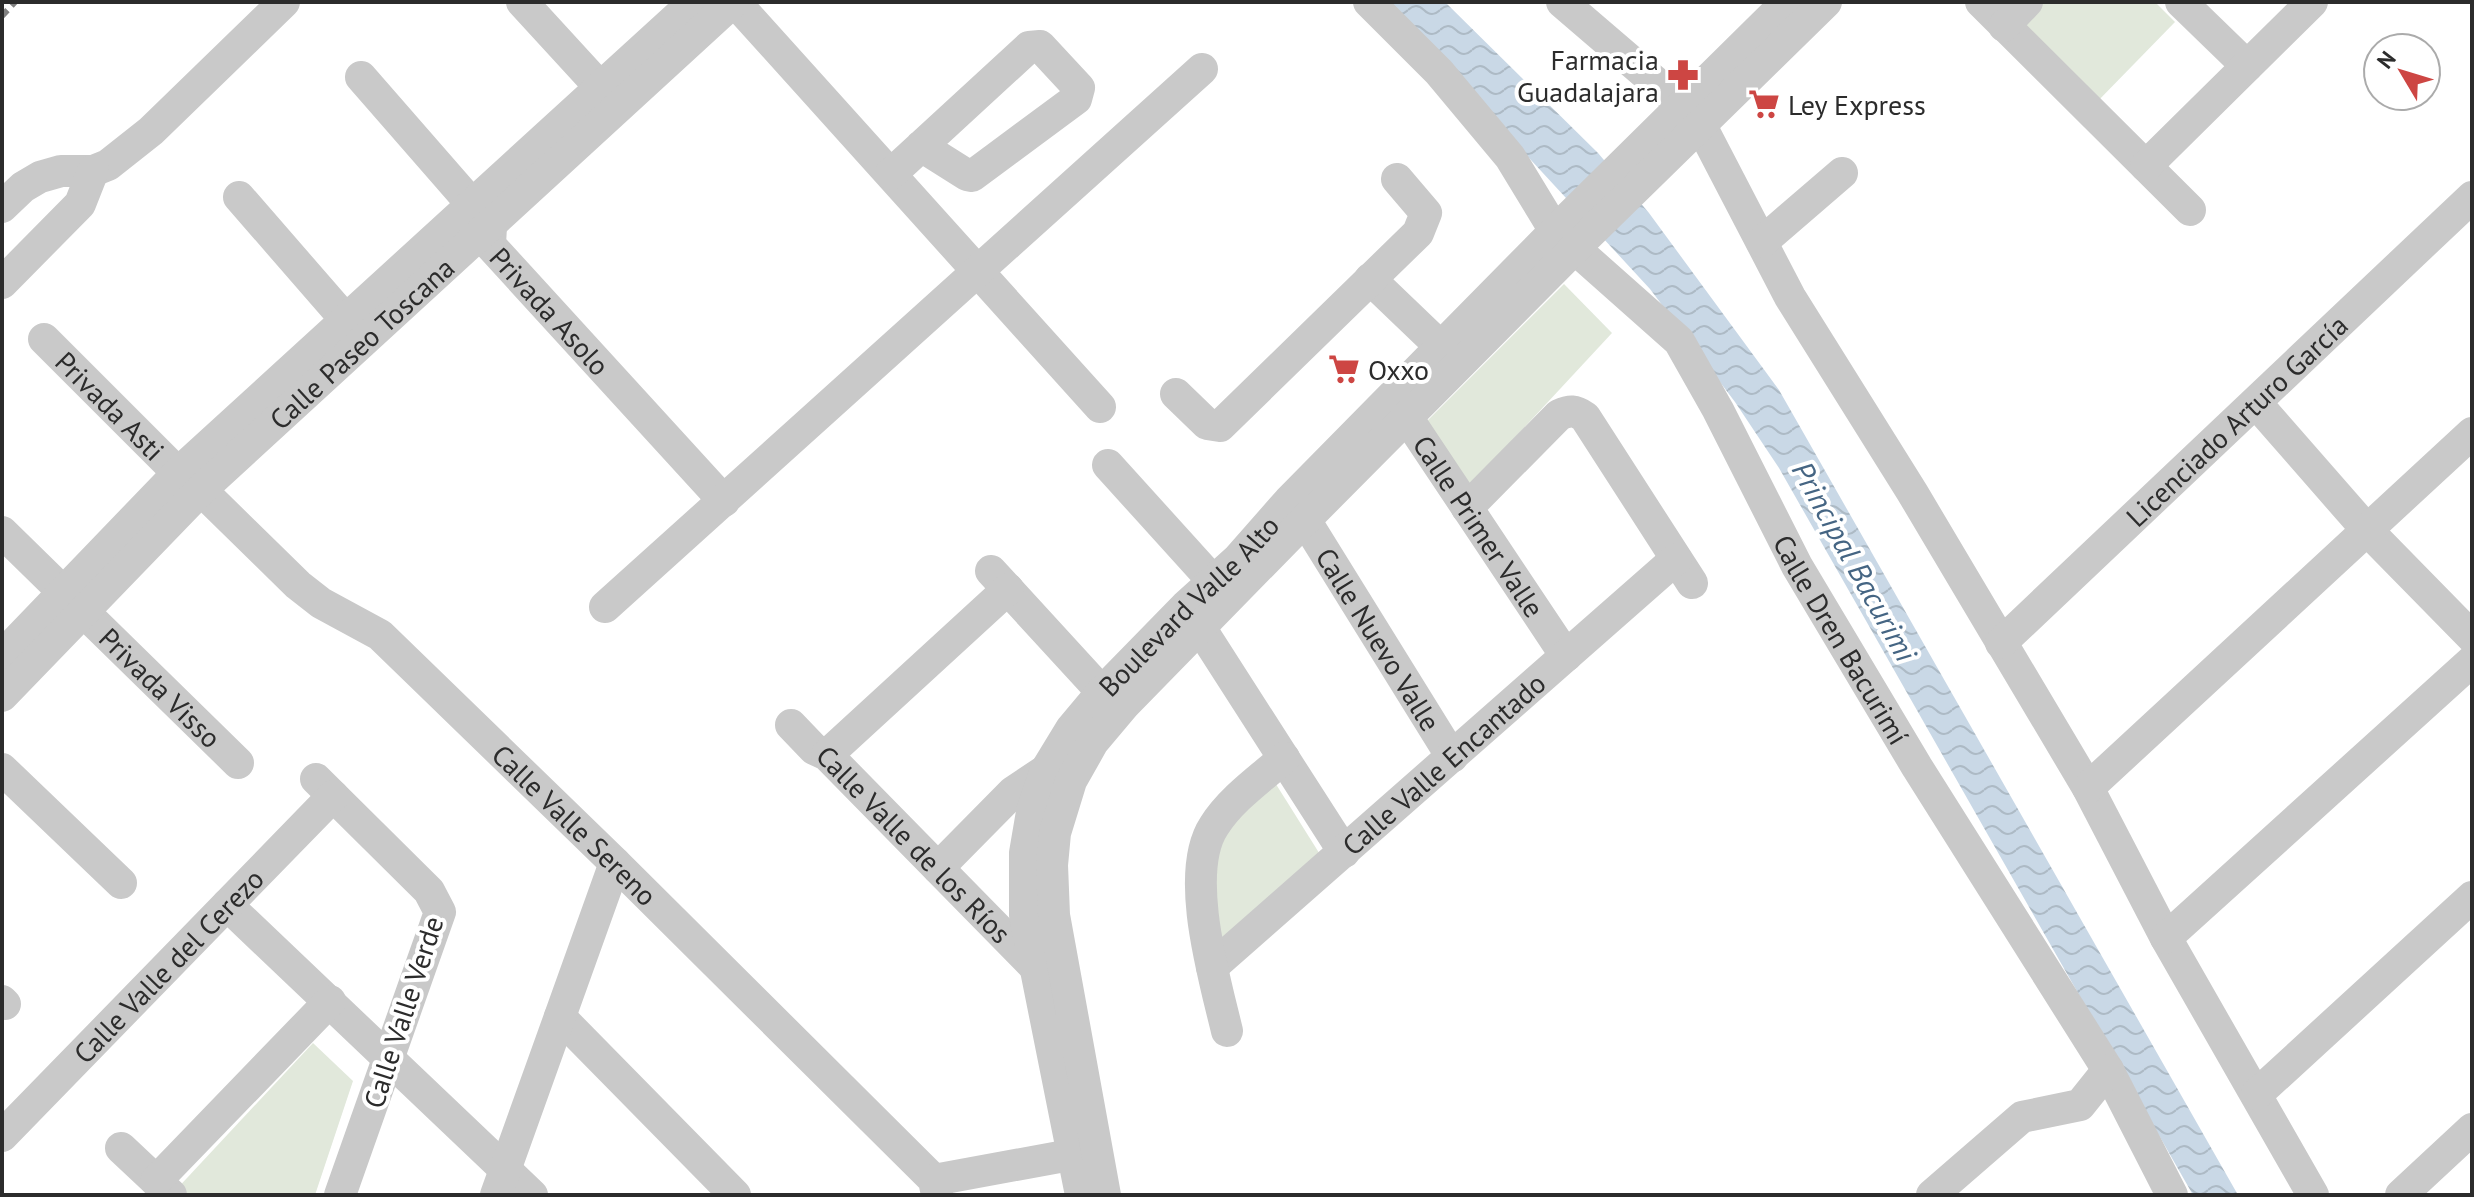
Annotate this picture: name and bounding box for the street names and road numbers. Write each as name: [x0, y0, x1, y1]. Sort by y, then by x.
street label: Privada Asolo: [482, 239, 618, 383]
street label: Calle Paseo Toscana: [261, 249, 462, 437]
street label: Licenciado Arturo García: [2117, 306, 2355, 534]
street label: Privada Asti: [48, 343, 173, 468]
street label: Calle Primer Valle: [1405, 428, 1553, 624]
street label: Boulevard Valle Alto: [1090, 507, 1287, 704]
street label: Calle Dren Bacurimí: [1766, 528, 1918, 751]
street label: Calle Nuevo Valle: [1308, 540, 1450, 738]
street label: Privada Visso: [92, 619, 230, 755]
street label: Calle Valle Encantado: [1334, 664, 1553, 863]
street label: Calle Valle Sereno: [485, 736, 665, 913]
street label: Calle Valle de los Ríos: [809, 737, 1019, 951]
street label: Calle Valle del Cerezo: [65, 860, 271, 1071]
street label: Calle Valle Verde: [355, 911, 451, 1113]

